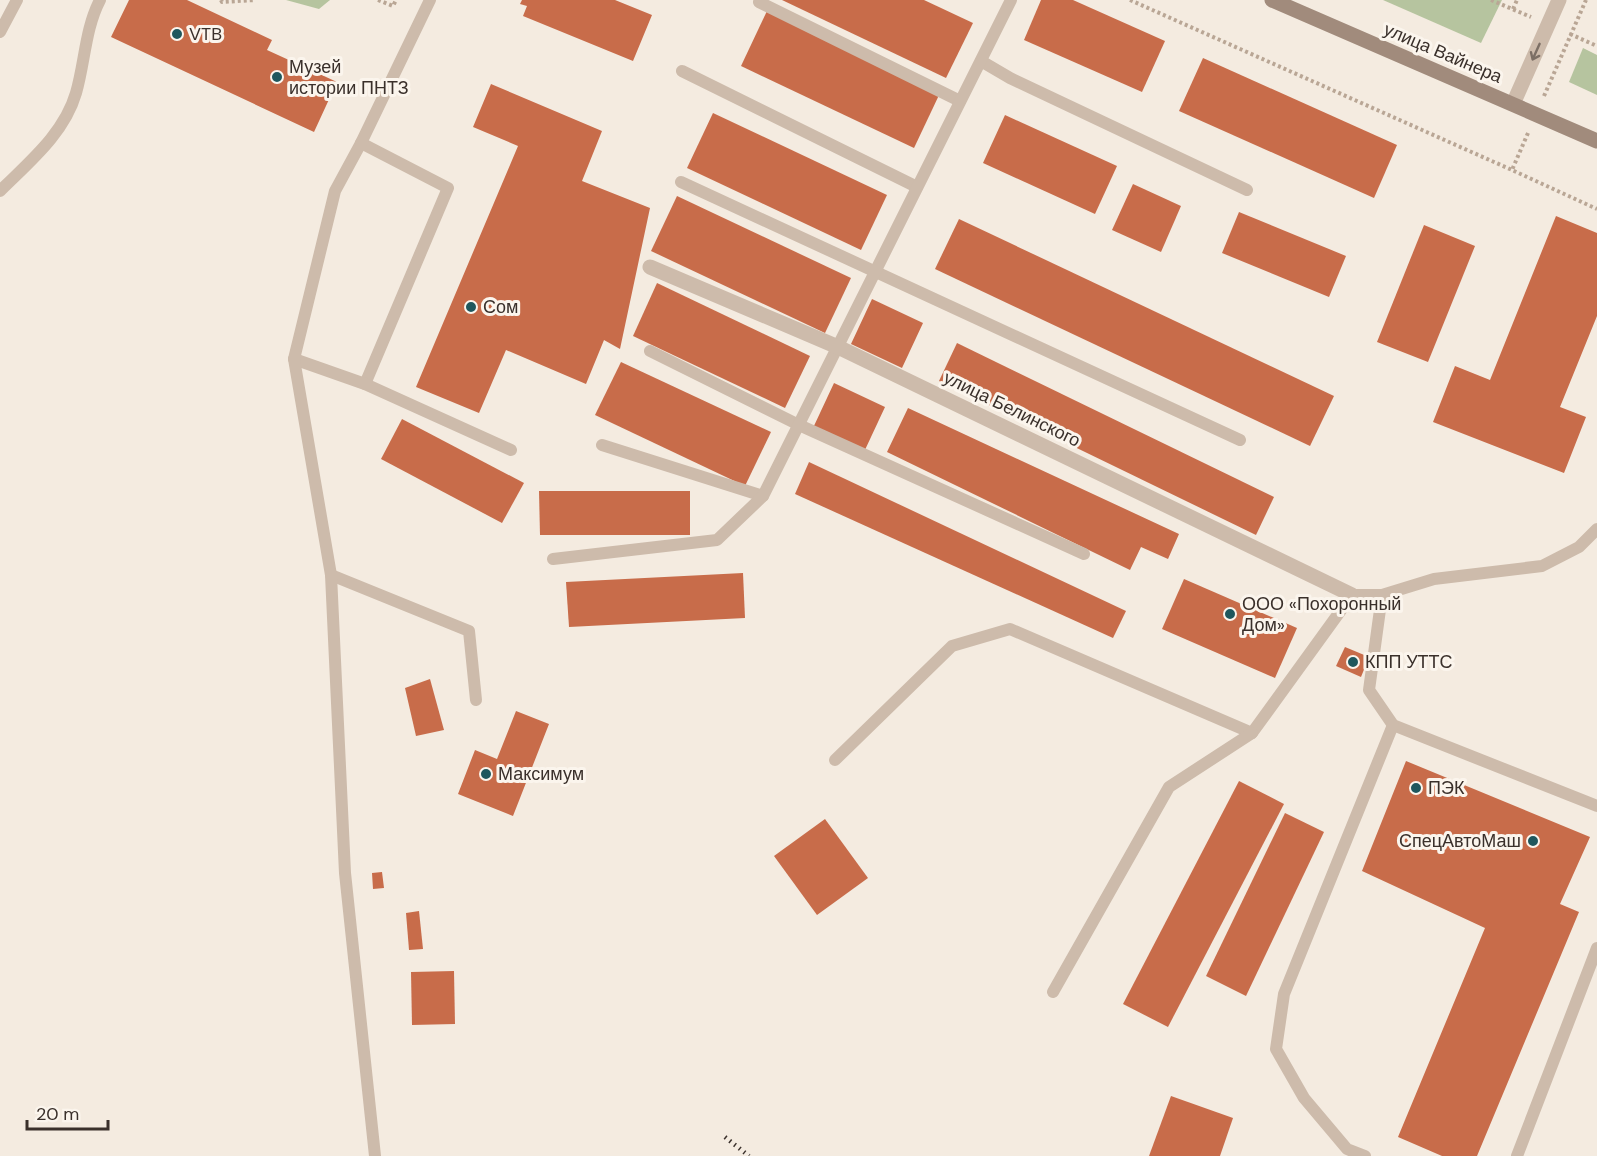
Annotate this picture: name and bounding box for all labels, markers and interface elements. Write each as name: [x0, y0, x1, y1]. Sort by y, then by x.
street label: улица Вайнера: [1380, 17, 1507, 89]
place label: VTB: [189, 22, 222, 46]
marker: VTB: [170, 27, 184, 41]
one-way arrow: [1530, 42, 1541, 61]
place label: Музей истории ПНТЗ: [289, 55, 409, 100]
marker: Музей истории ПНТЗ: [270, 70, 284, 84]
place label: Сом: [483, 295, 518, 319]
marker: Сом: [464, 300, 478, 314]
street label: улица Белинского: [940, 365, 1084, 453]
place label: ООО «Похоронный Дом»: [1242, 592, 1401, 637]
marker: ООО «Похоронный Дом»: [1223, 607, 1237, 621]
place label: КПП УТТС: [1365, 650, 1453, 674]
marker: КПП УТТС: [1346, 655, 1360, 669]
place label: Максимум: [498, 762, 584, 786]
marker: Максимум: [479, 767, 493, 781]
place label: ПЭК: [1428, 776, 1465, 800]
marker: ПЭК: [1409, 781, 1423, 795]
place label: СпецАвтоМаш: [1399, 829, 1521, 853]
marker: СпецАвтоМаш: [1526, 834, 1540, 848]
scale bar: [27, 1093, 108, 1131]
text: 20 m: [36, 1102, 79, 1126]

